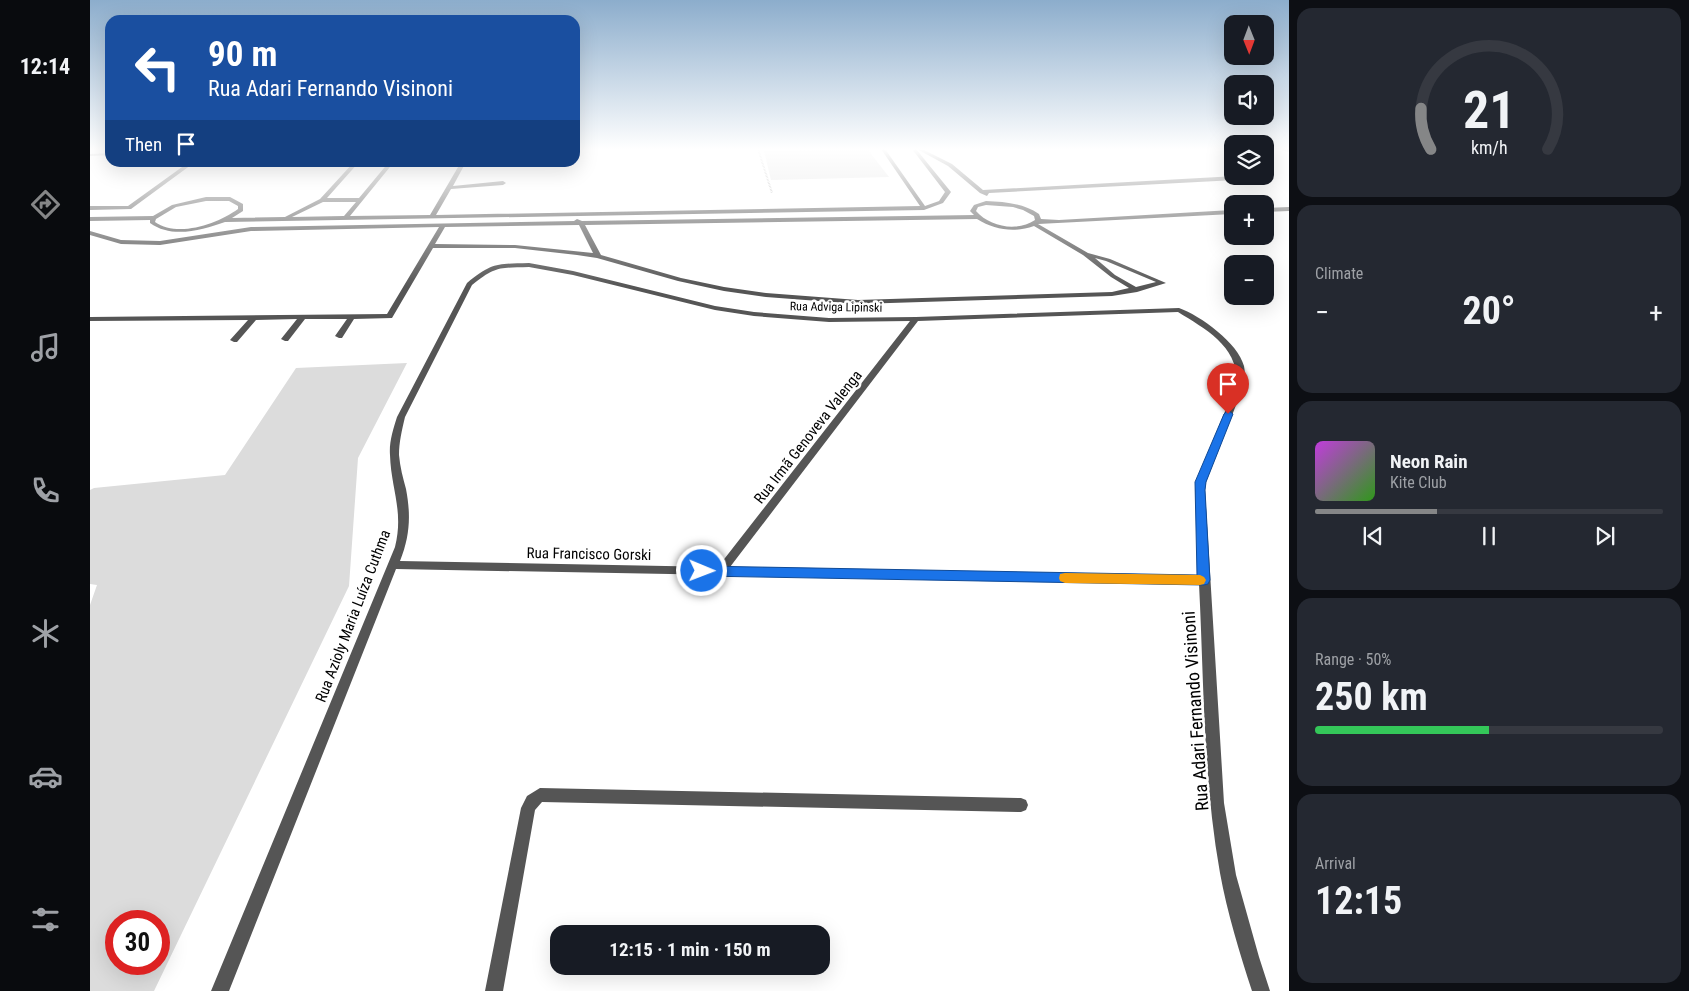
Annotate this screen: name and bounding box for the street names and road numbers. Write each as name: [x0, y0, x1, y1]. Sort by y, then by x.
street label: Rua Adviga Lipinski: [790, 299, 882, 315]
street label: Rua Irmã Genoveva Valenga: [750, 367, 866, 507]
street label: Rua Azioly Maria Luíza Cuthma: [312, 527, 394, 705]
street label: Rua Francisco Gorski: [526, 544, 652, 564]
street label: Rua Adari Fernando Visinoni: [1178, 610, 1212, 812]

